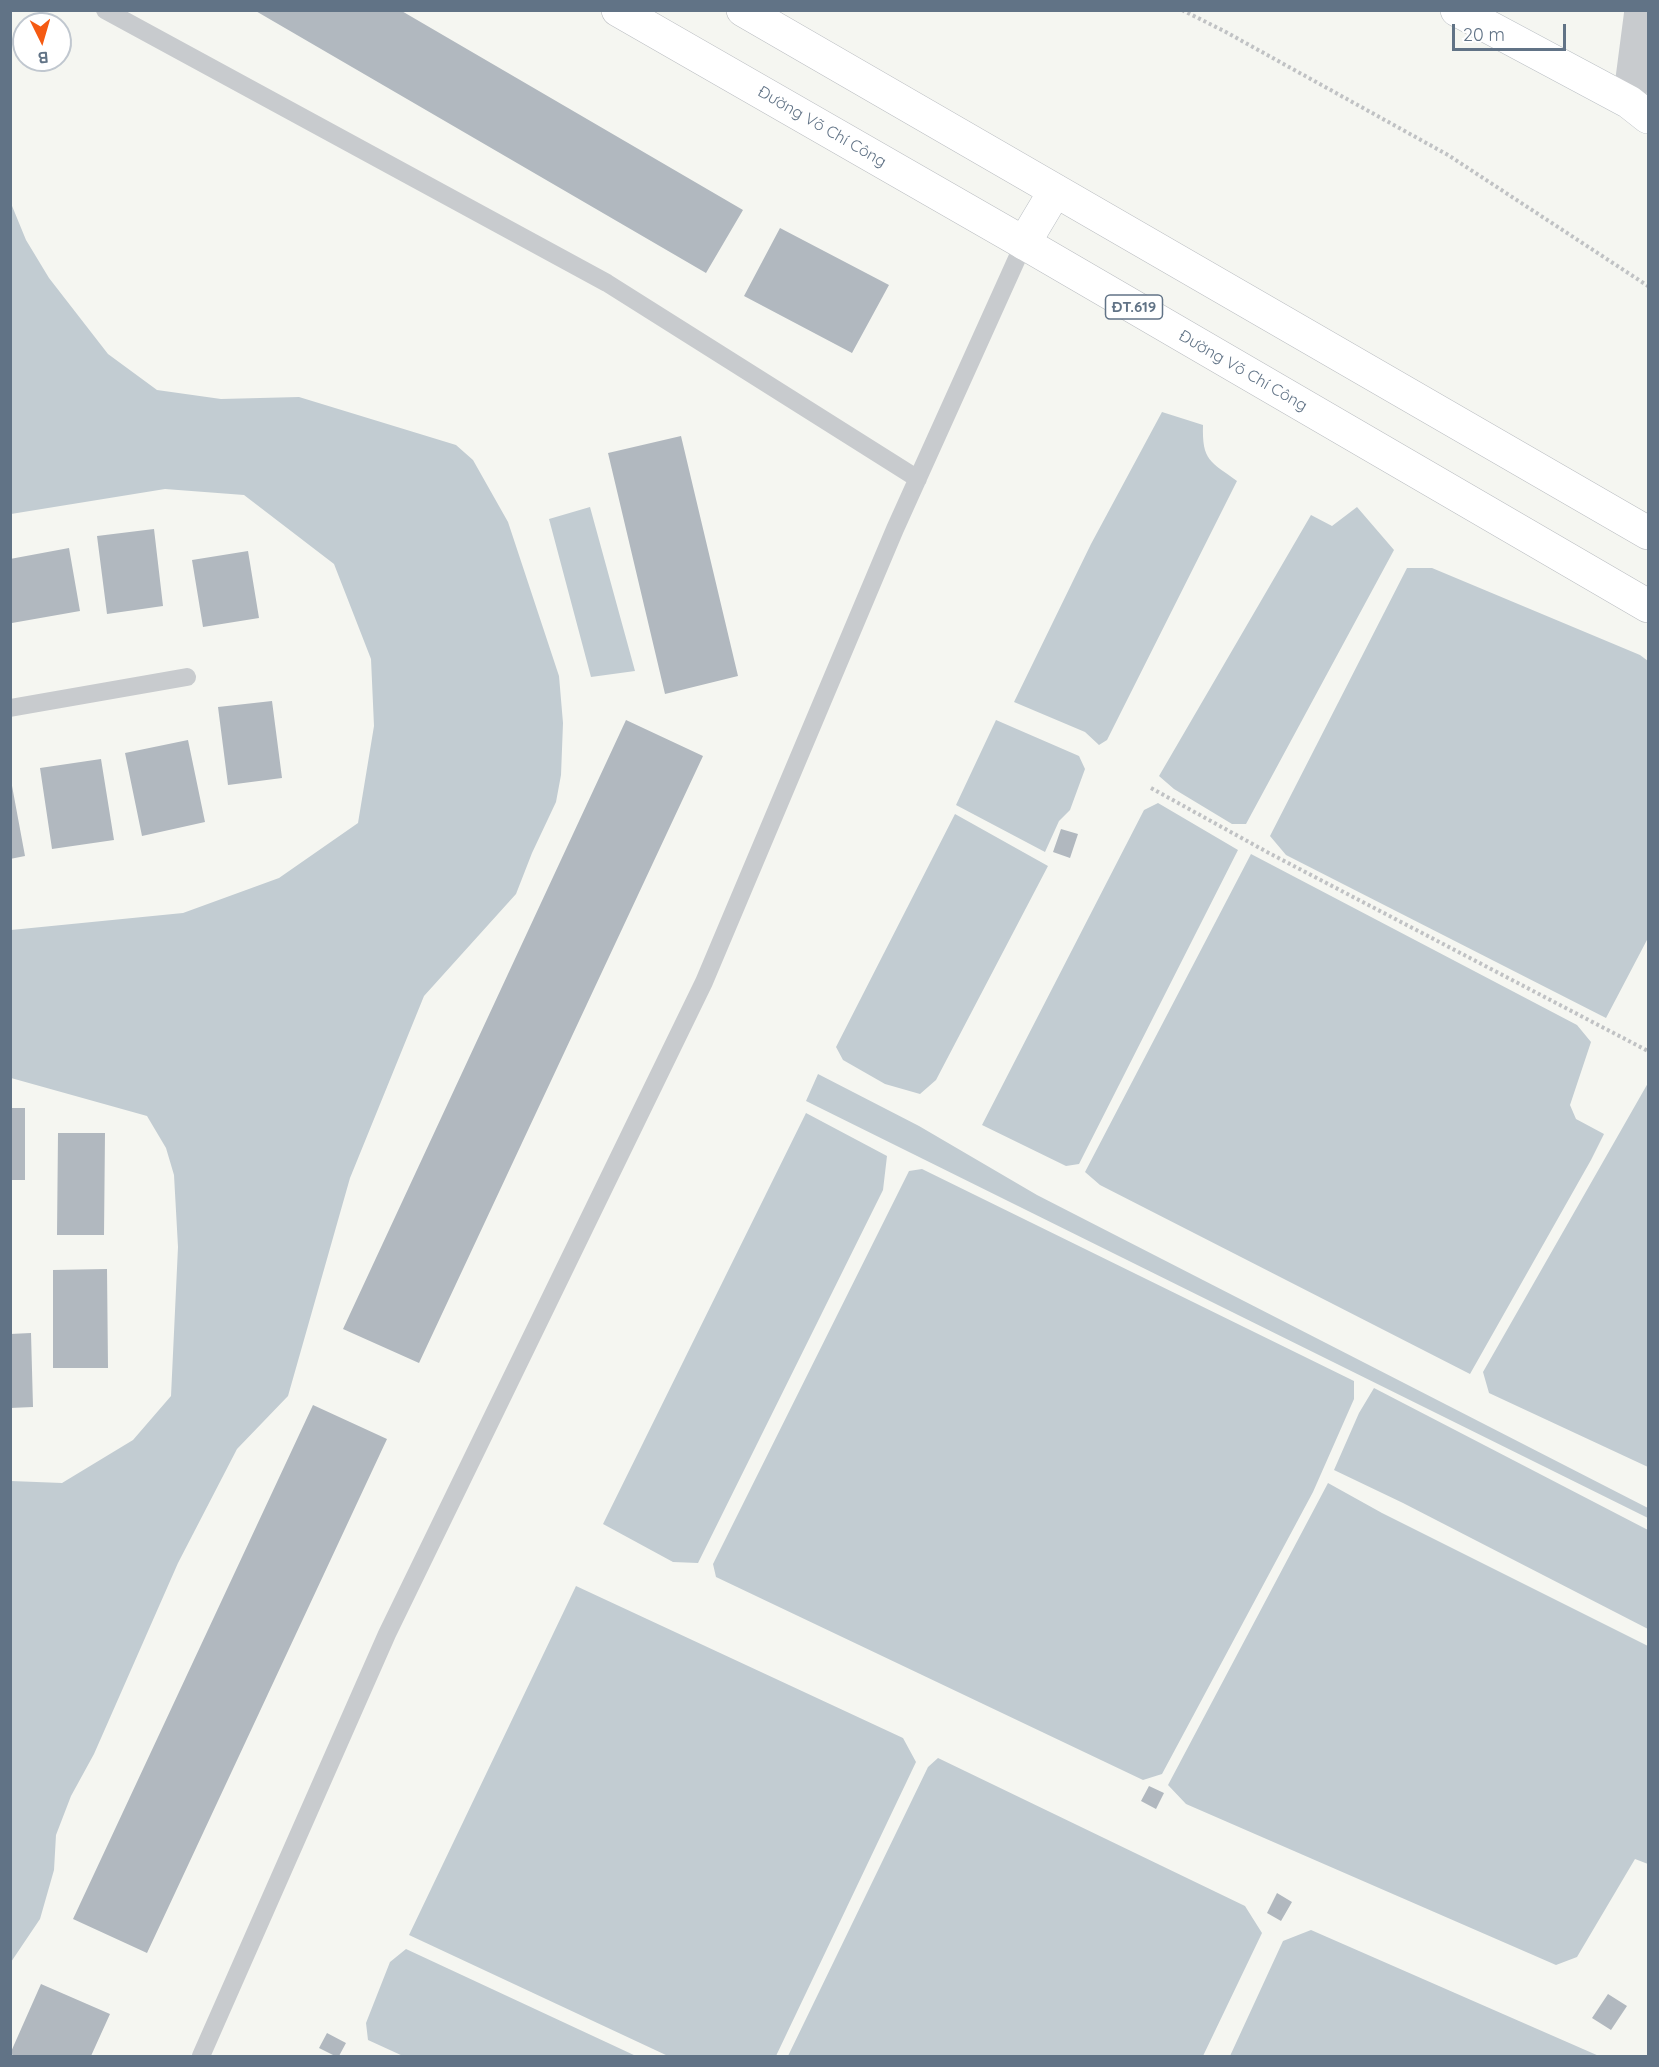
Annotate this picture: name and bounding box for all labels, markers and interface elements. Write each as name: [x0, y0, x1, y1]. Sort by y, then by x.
north arrow: [12, 12, 72, 72]
scale bar: [1455, 12, 1569, 50]
text: 20 m: [1463, 23, 1505, 46]
text: B: [37, 48, 49, 68]
street label: Đường Võ Chí Công: [754, 82, 890, 172]
road number: ĐT.619: [1106, 295, 1162, 319]
street label: Đường Võ Chí Công: [1175, 326, 1311, 416]

